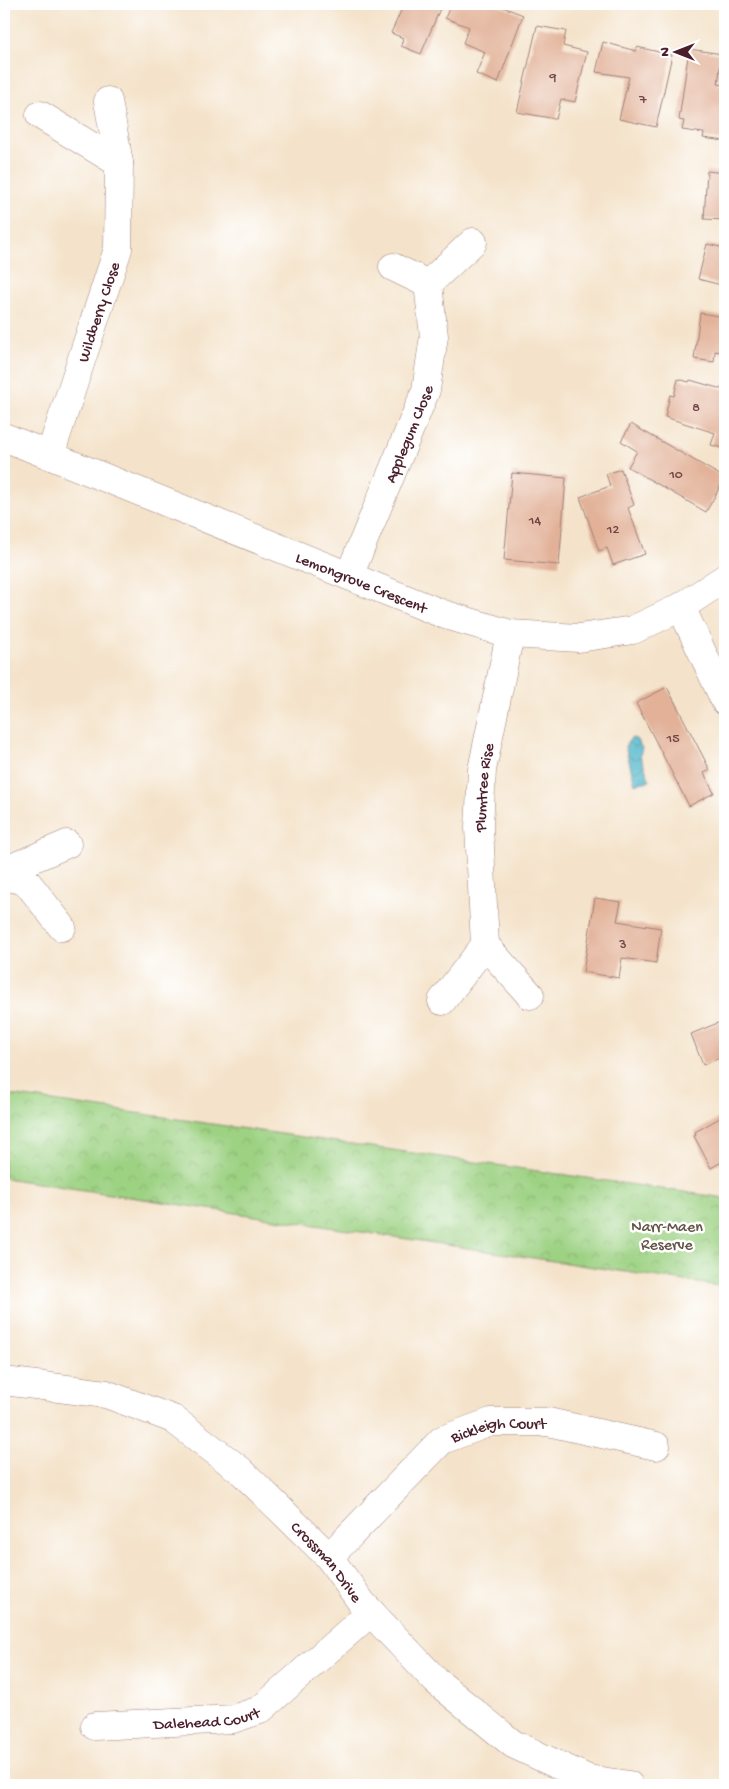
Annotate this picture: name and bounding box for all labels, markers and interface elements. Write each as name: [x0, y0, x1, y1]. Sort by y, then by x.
north arrow: [652, 28, 702, 78]
text: N: [657, 47, 674, 57]
house number: 9: [548, 70, 557, 87]
house number: 7: [638, 92, 647, 109]
street label: Wildberry Close: [75, 259, 126, 365]
street label: Applegum Close: [383, 384, 440, 486]
house number: 8: [692, 400, 700, 417]
house number: 10: [668, 467, 683, 484]
house number: 14: [528, 513, 542, 530]
house number: 12: [606, 522, 619, 539]
street label: Lemongrove Crescent: [292, 550, 431, 620]
house number: 15: [665, 731, 680, 748]
street label: Plumtree Rise: [473, 741, 500, 833]
house number: 3: [618, 937, 627, 954]
park label: Narr-Maen Reserve: [631, 1219, 703, 1256]
street label: Bickleigh Court: [448, 1416, 547, 1449]
street label: Crossman Drive: [285, 1519, 365, 1608]
street label: Dalehead Court: [152, 1704, 264, 1736]

